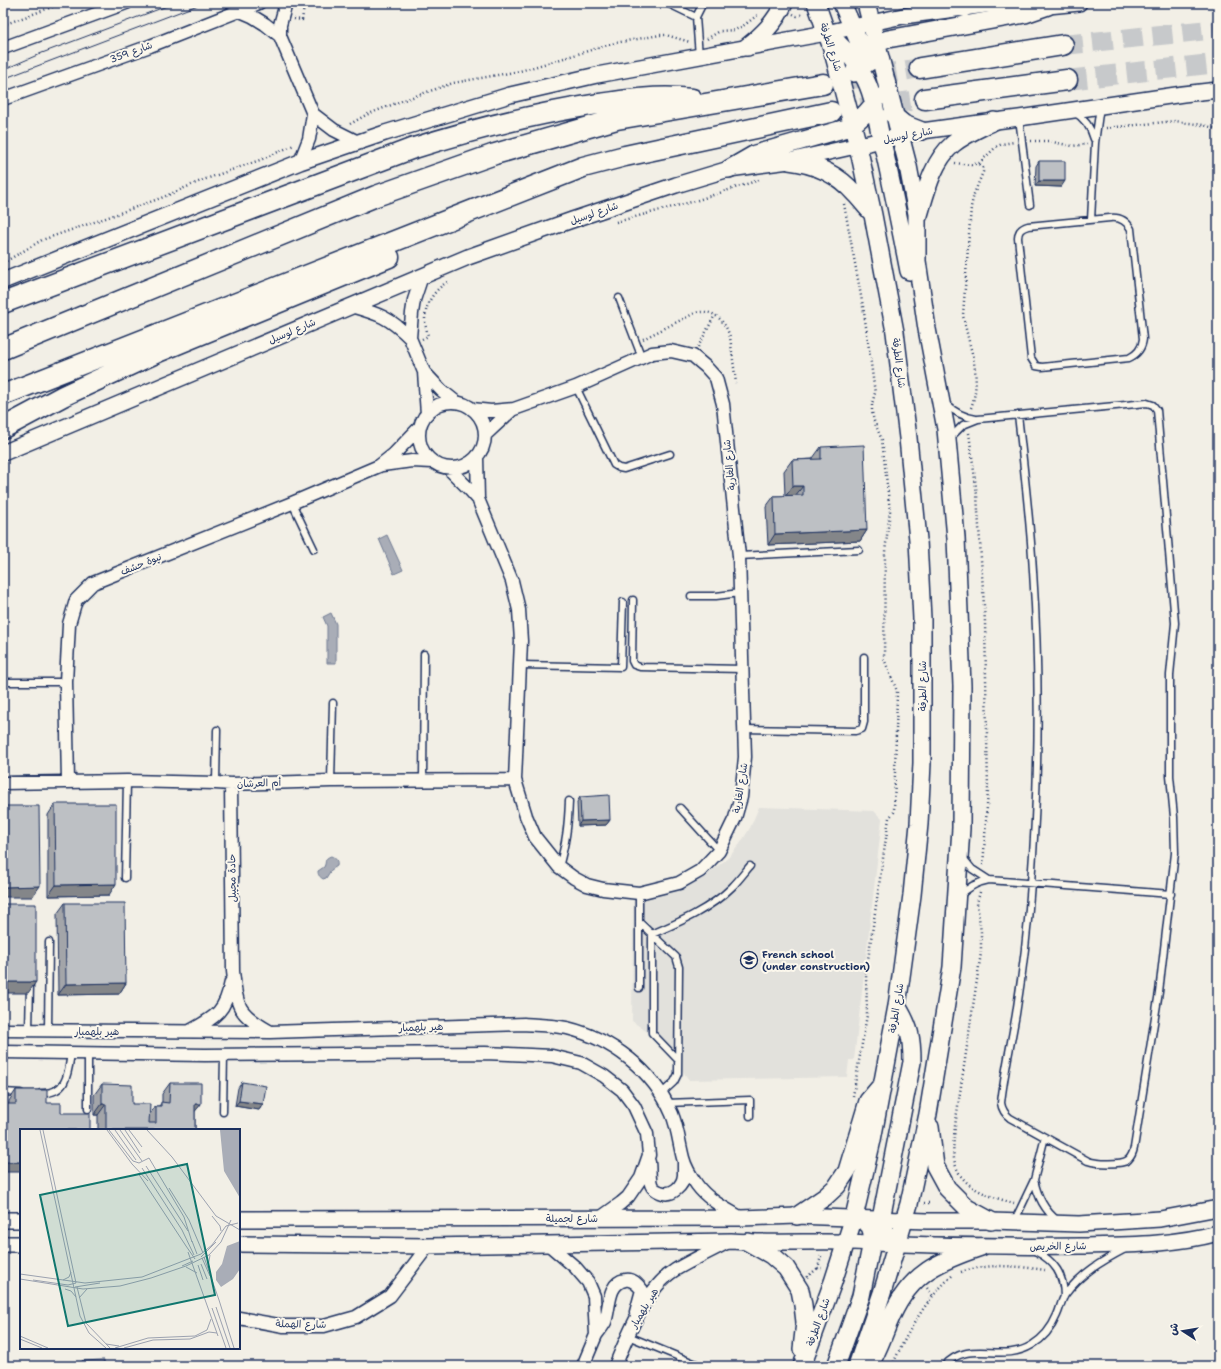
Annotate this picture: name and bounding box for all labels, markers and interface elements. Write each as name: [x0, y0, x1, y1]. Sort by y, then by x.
street label: شارع الطرفة: [816, 21, 845, 73]
street label: شارع 359: [108, 38, 155, 67]
street label: شارع لوسيل: [882, 124, 934, 147]
street label: شارع لوسيل: [568, 199, 620, 228]
street label: شارع لوسيل: [266, 315, 318, 348]
street label: شارع الطرفة: [888, 337, 909, 389]
street label: شارع الغارية: [720, 439, 739, 491]
street label: نيوة حشف: [119, 550, 164, 578]
street label: شارع الطرفة: [916, 661, 930, 711]
street label: شارع الغارية: [730, 762, 751, 814]
street label: أم العرشان: [237, 776, 282, 791]
street label: حادة مجيبل: [225, 854, 239, 902]
place label: French school (under construction): [762, 948, 870, 973]
school or university icon: French school (under construction): [739, 950, 759, 970]
street label: شارع الطرفة: [886, 982, 907, 1034]
street label: هير بلهمبار: [398, 1020, 443, 1034]
street label: هير بلهمبار: [74, 1025, 119, 1038]
inset map: [20, 1129, 240, 1349]
street label: شارع لجميلة: [546, 1212, 598, 1226]
street label: شارع الخريص: [1030, 1239, 1087, 1254]
street label: هير بلهمبار: [626, 1286, 661, 1331]
street label: شارع الطرفة: [803, 1296, 834, 1348]
north arrow: [1163, 1311, 1203, 1351]
street label: شارع الهملة: [276, 1317, 327, 1332]
text: ش: [1165, 1322, 1182, 1337]

